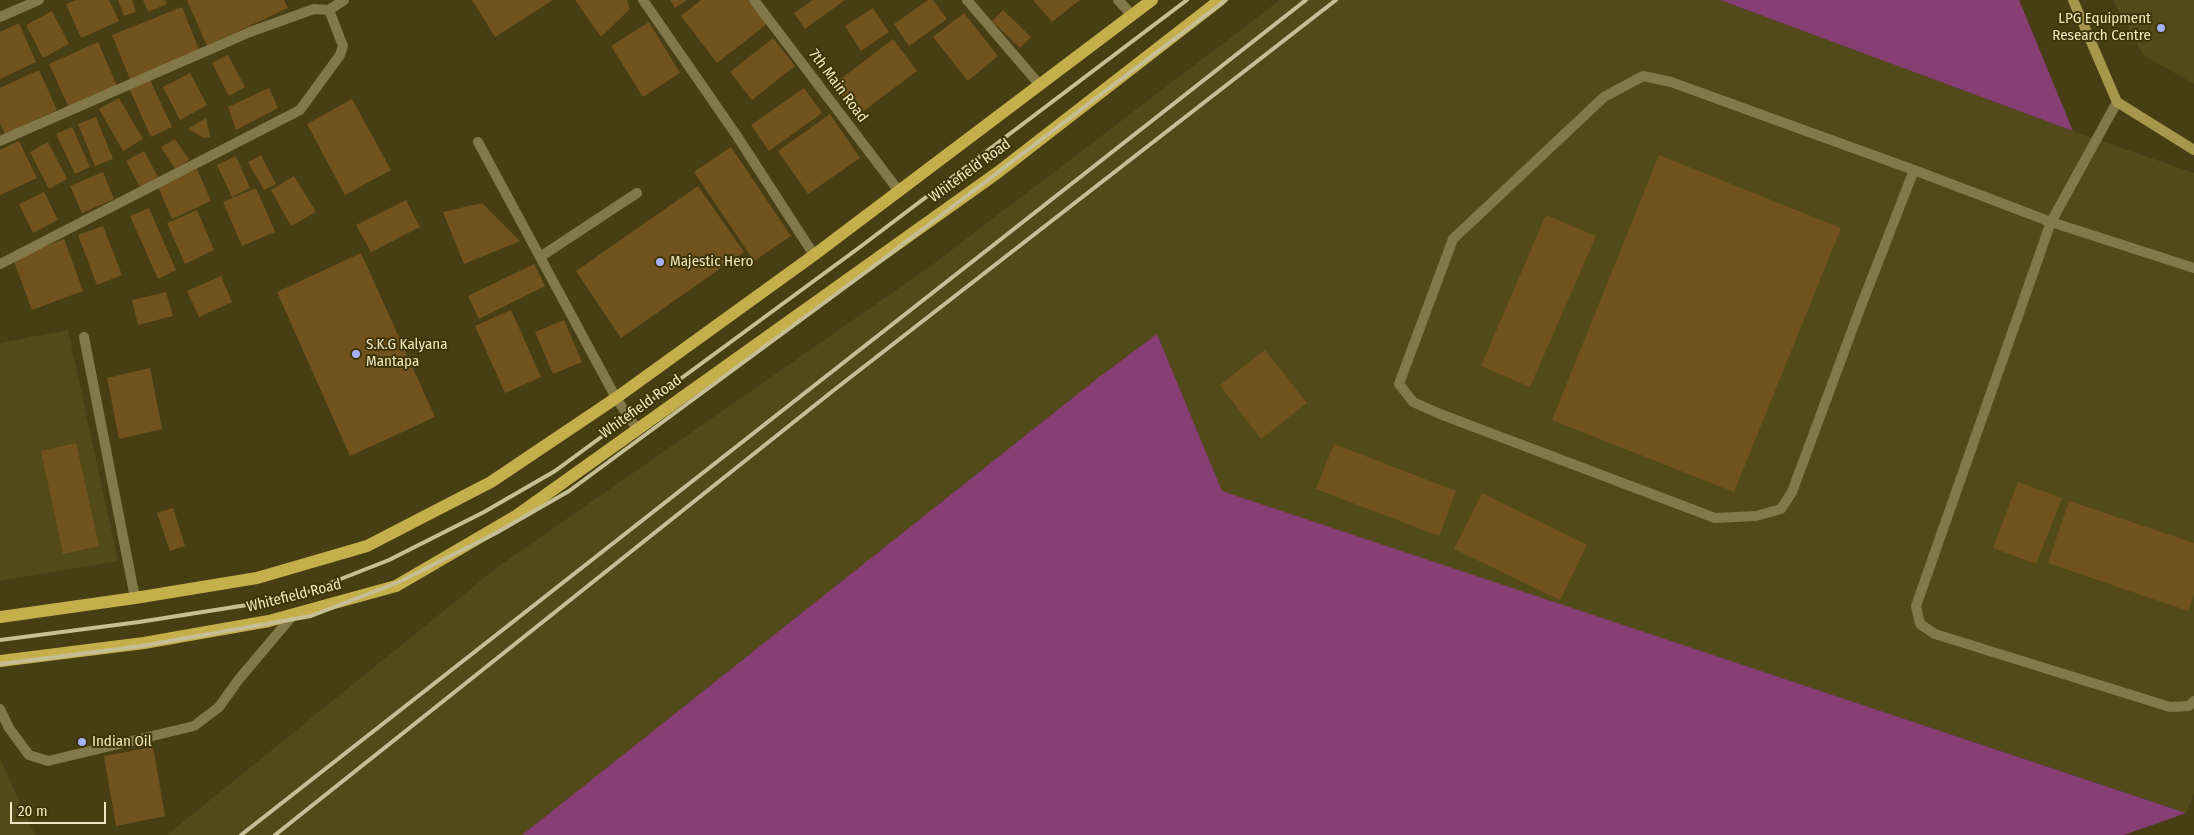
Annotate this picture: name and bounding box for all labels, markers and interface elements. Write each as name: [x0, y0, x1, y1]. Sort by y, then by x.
place label: LPG Equipment Research Centre: [2052, 10, 2151, 45]
marker: LPG Equipment Research Centre: [2155, 22, 2167, 34]
street label: 7th Main Road: [805, 46, 871, 126]
street label: Whitefield Road: [926, 135, 1014, 207]
place label: Majestic Hero: [670, 253, 753, 271]
marker: Majestic Hero: [654, 256, 666, 268]
place label: S.K.G Kalyana Mantapa: [366, 336, 447, 371]
marker: S.K.G Kalyana Mantapa: [350, 348, 362, 360]
street label: Whitefield Road: [597, 371, 685, 443]
street label: Whitefield Road: [245, 576, 343, 616]
place label: Indian Oil: [92, 733, 152, 751]
marker: Indian Oil: [76, 736, 88, 748]
scale bar: [12, 792, 109, 824]
text: 20 m: [18, 802, 48, 820]

